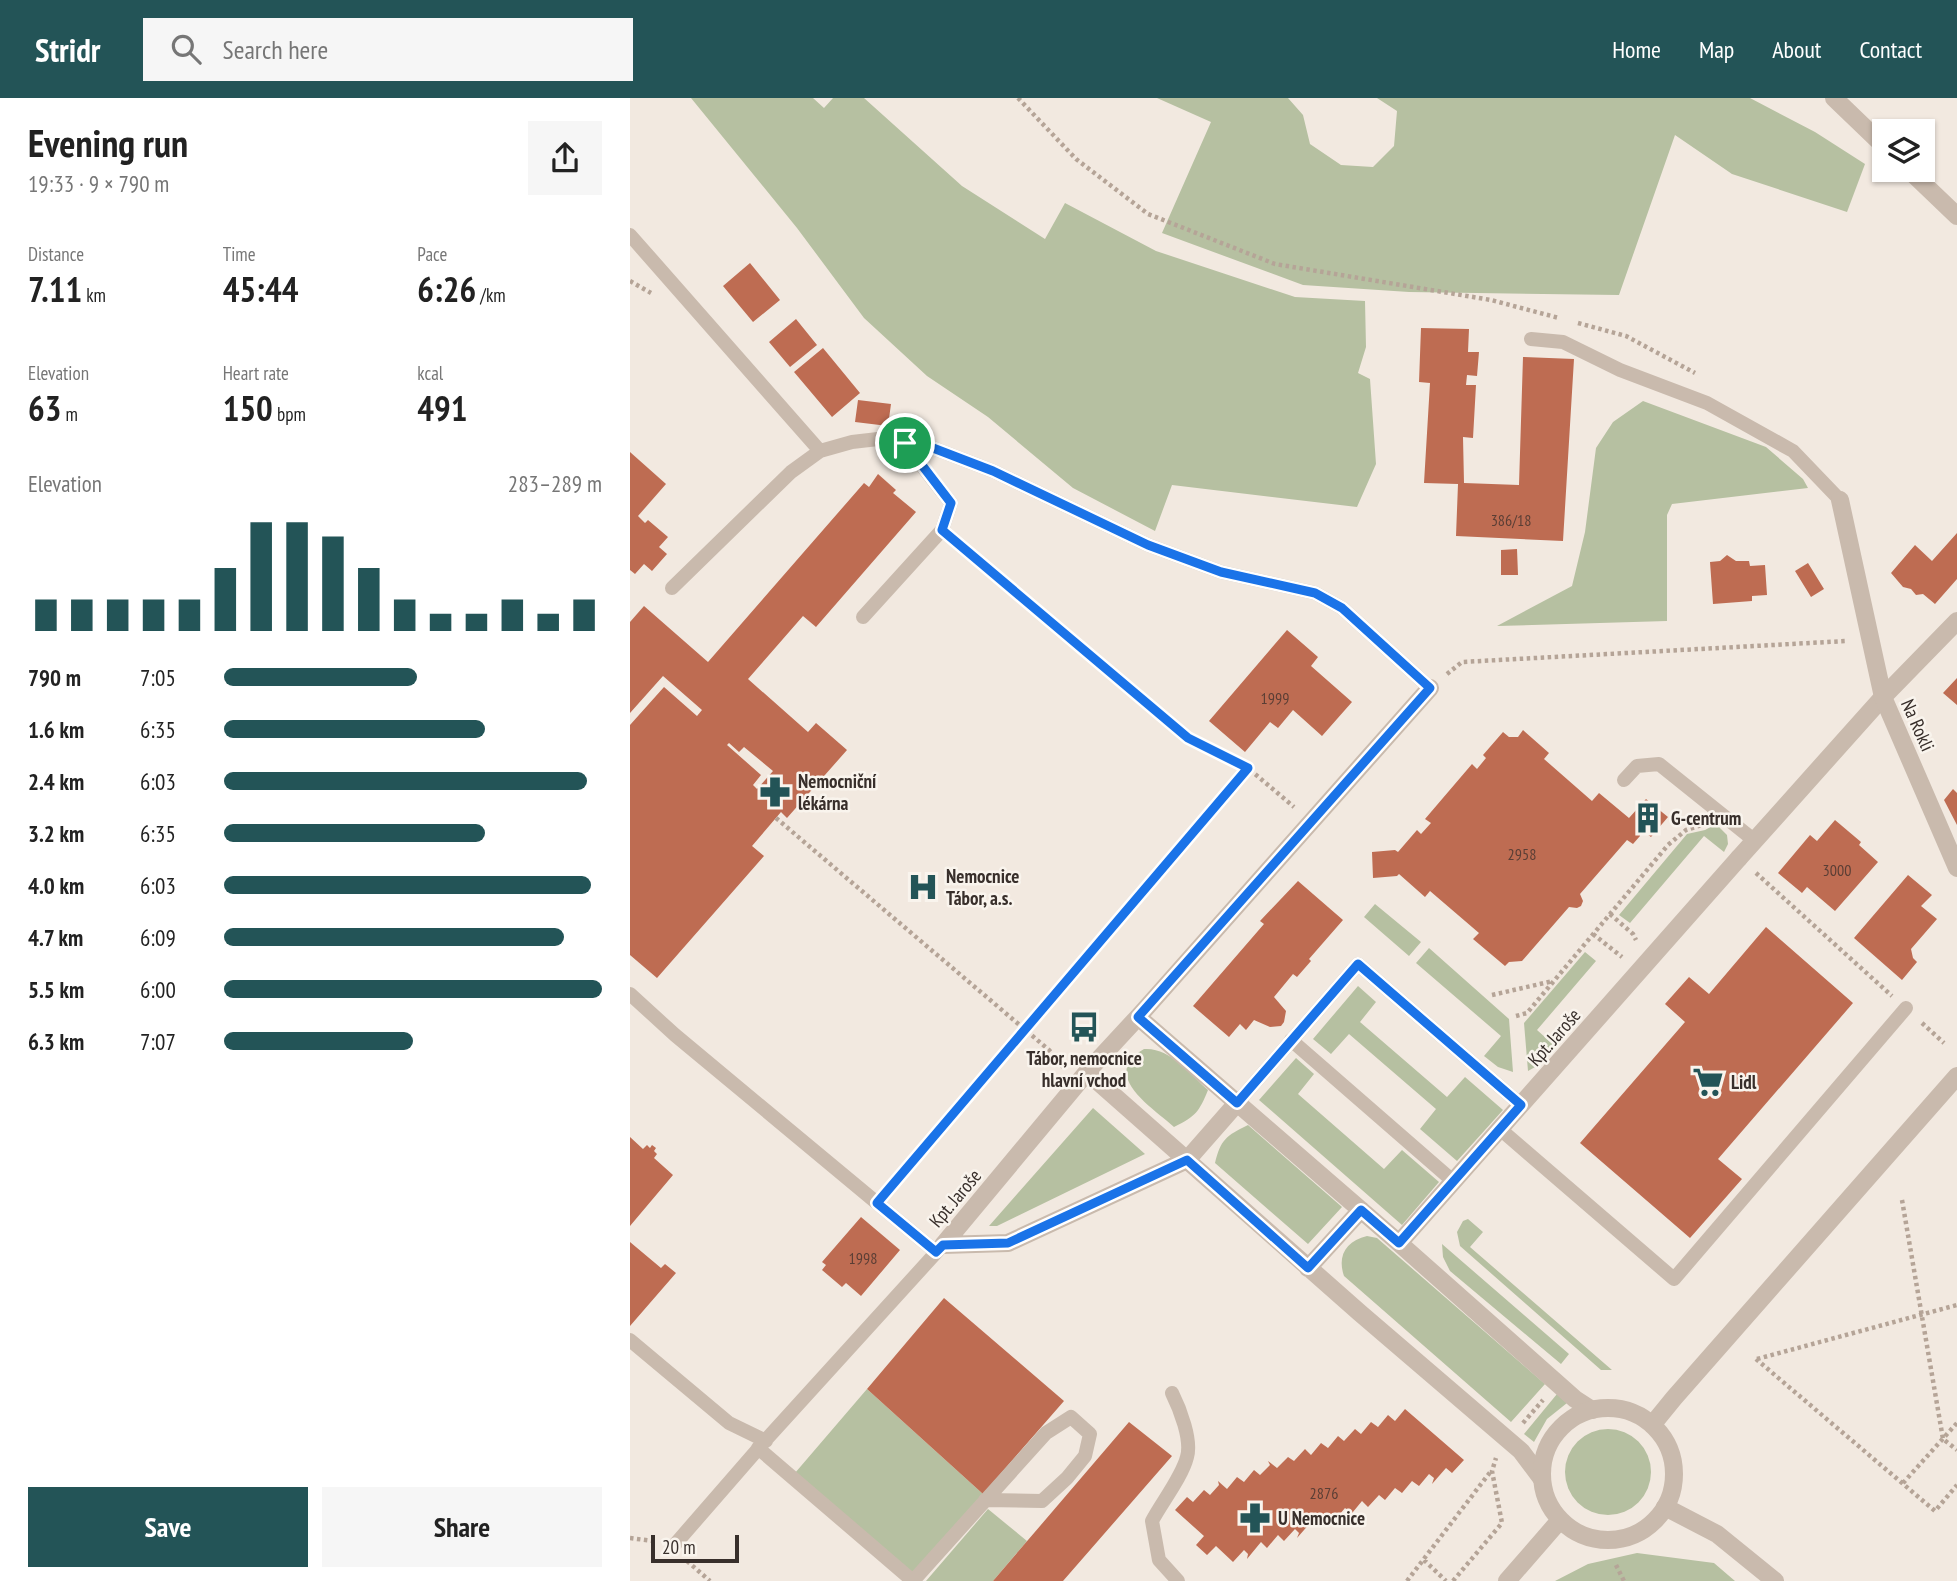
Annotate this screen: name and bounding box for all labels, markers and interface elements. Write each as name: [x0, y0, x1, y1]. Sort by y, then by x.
search box: [143, 18, 633, 81]
text: Stridr: [35, 28, 101, 71]
icon: search: [167, 30, 205, 68]
text: Search here: [223, 33, 328, 66]
text: Home: [1612, 34, 1661, 65]
text: Map: [1699, 34, 1734, 65]
text: About: [1772, 34, 1821, 65]
text: Contact: [1859, 34, 1922, 65]
text: Evening run: [28, 118, 188, 167]
map controls: [1872, 119, 1935, 182]
button: layers: [1872, 119, 1935, 182]
button: share: [528, 121, 602, 195]
text: 19:33 · 9 × 790 m: [28, 169, 169, 198]
text: Distance: [28, 242, 84, 266]
text: Time: [223, 242, 256, 266]
text: Pace: [417, 242, 447, 266]
text: 7.11: [28, 266, 82, 312]
text: 45:44: [223, 266, 298, 312]
text: 6:26: [417, 266, 476, 312]
text: km: [82, 283, 106, 307]
text: /km: [476, 283, 506, 307]
text: Elevation: [28, 361, 89, 385]
text: Heart rate: [223, 361, 289, 385]
text: kcal: [417, 361, 443, 385]
text: 63: [28, 385, 61, 431]
text: 150: [223, 385, 273, 431]
text: 491: [417, 385, 468, 431]
text: m: [61, 402, 78, 426]
text: bpm: [273, 402, 306, 426]
pin: [875, 413, 935, 473]
icon: arrive: [886, 424, 924, 462]
text: Elevation: [28, 469, 102, 498]
text: 283–289 m: [508, 469, 602, 498]
house number: 386/18: [1491, 510, 1531, 530]
text: 790 m: [28, 663, 81, 692]
text: 7:05: [140, 663, 176, 692]
house number: 1999: [1261, 688, 1289, 708]
street label: Na Rokli: [1896, 695, 1940, 755]
text: 1.6 km: [28, 715, 84, 744]
text: 6:35: [140, 715, 176, 744]
text: 2.4 km: [28, 767, 84, 796]
text: 6:03: [140, 767, 176, 796]
place label: Nemocniční lékárna: [798, 769, 877, 815]
pharmacy icon: Nemocniční lékárna: [758, 775, 792, 809]
building icon: G-centrum: [1631, 801, 1665, 835]
place label: G-centrum: [1671, 806, 1741, 830]
text: 3.2 km: [28, 819, 84, 848]
text: 6:35: [140, 819, 176, 848]
house number: 2958: [1508, 844, 1536, 864]
house number: 3000: [1823, 860, 1851, 880]
place label: Nemocnice Tábor, a.s.: [946, 864, 1019, 910]
hospital icon: Nemocnice Tábor, a.s.: [906, 870, 940, 904]
text: 4.0 km: [28, 871, 84, 900]
text: 6:03: [140, 871, 176, 900]
text: 4.7 km: [28, 923, 83, 952]
text: 6:09: [140, 923, 176, 952]
text: 5.5 km: [28, 975, 84, 1004]
text: 6:00: [140, 975, 176, 1004]
street label: Kpt. Jaroše: [1522, 1003, 1586, 1071]
bus stop icon: Tábor, nemocnice hlavní vchod: [1067, 1010, 1101, 1044]
text: 6.3 km: [28, 1027, 84, 1056]
text: 7:07: [140, 1027, 176, 1056]
place label: Tábor, nemocnice hlavní vchod: [1026, 1046, 1142, 1092]
supermarket icon: Lidl: [1691, 1065, 1725, 1099]
place label: Lidl: [1731, 1070, 1757, 1094]
street label: Kpt. Jaroše: [924, 1164, 986, 1232]
house number: 1998: [849, 1248, 877, 1268]
house number: 2876: [1310, 1483, 1338, 1503]
button: Save: [28, 1487, 308, 1567]
button: Share: [322, 1487, 602, 1567]
pharmacy icon: U Nemocnice: [1238, 1501, 1272, 1535]
place label: U Nemocnice: [1278, 1506, 1365, 1530]
scale bar: [651, 1532, 738, 1564]
text: 20 m: [662, 1535, 696, 1559]

